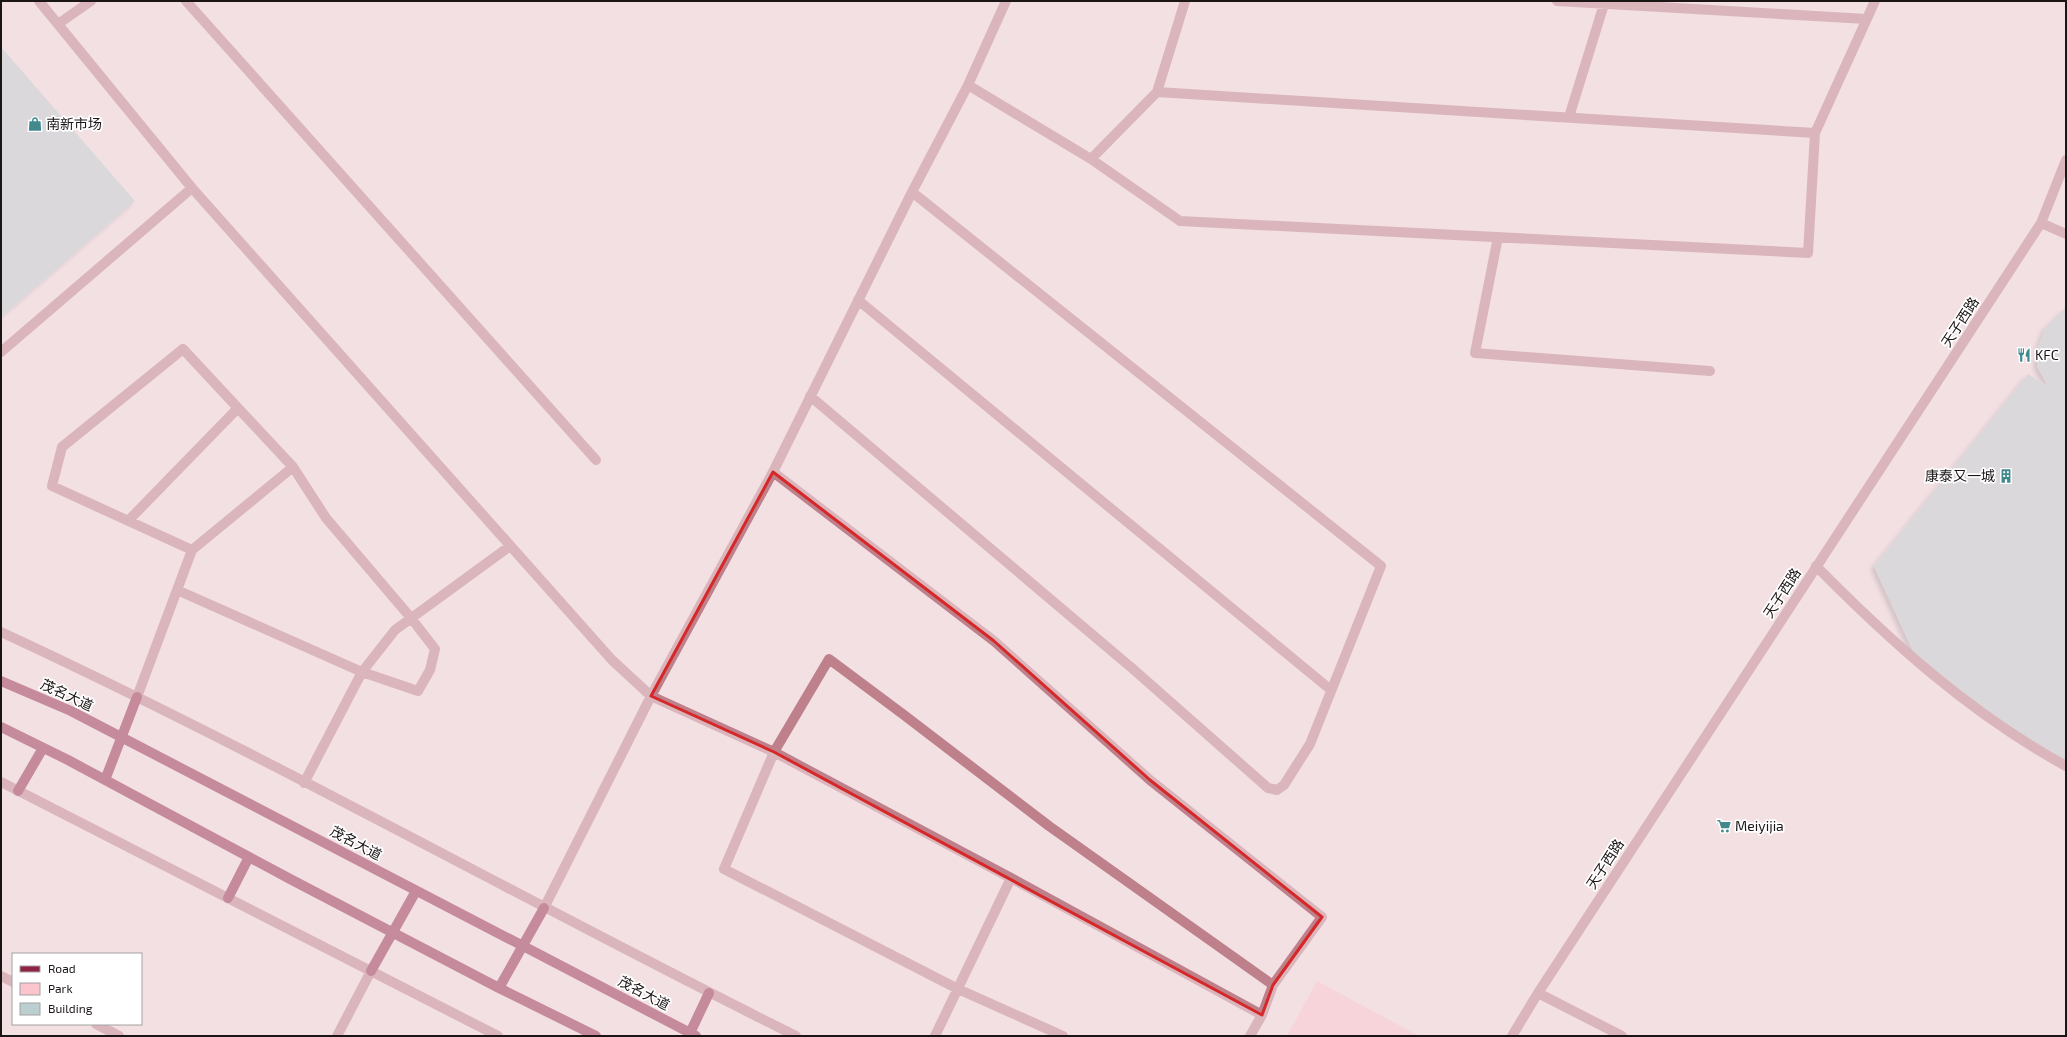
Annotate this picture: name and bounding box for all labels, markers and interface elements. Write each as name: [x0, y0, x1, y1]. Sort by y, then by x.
place label: 南新市场: [46, 115, 102, 132]
shop icon: 南新市场: [27, 116, 43, 132]
street label: 天子西路: [1937, 294, 1982, 350]
place label: KFC: [2035, 346, 2059, 363]
restaurant icon: KFC: [2016, 347, 2032, 363]
place label: 康泰又一城: [1925, 467, 1995, 484]
building icon: 康泰又一城: [1998, 468, 2014, 484]
street label: 天子西路: [1759, 565, 1804, 621]
street label: 茂名大道: [38, 675, 96, 714]
place label: Meiyijia: [1735, 817, 1784, 834]
supermarket icon: Meiyijia: [1716, 818, 1732, 834]
street label: 茂名大道: [328, 822, 385, 863]
street label: 天子西路: [1582, 836, 1627, 892]
legend: [12, 953, 142, 1025]
text: Road: [48, 961, 76, 975]
street label: 茂名大道: [616, 972, 673, 1013]
text: Park: [48, 981, 73, 995]
text: Building: [48, 1001, 93, 1015]

